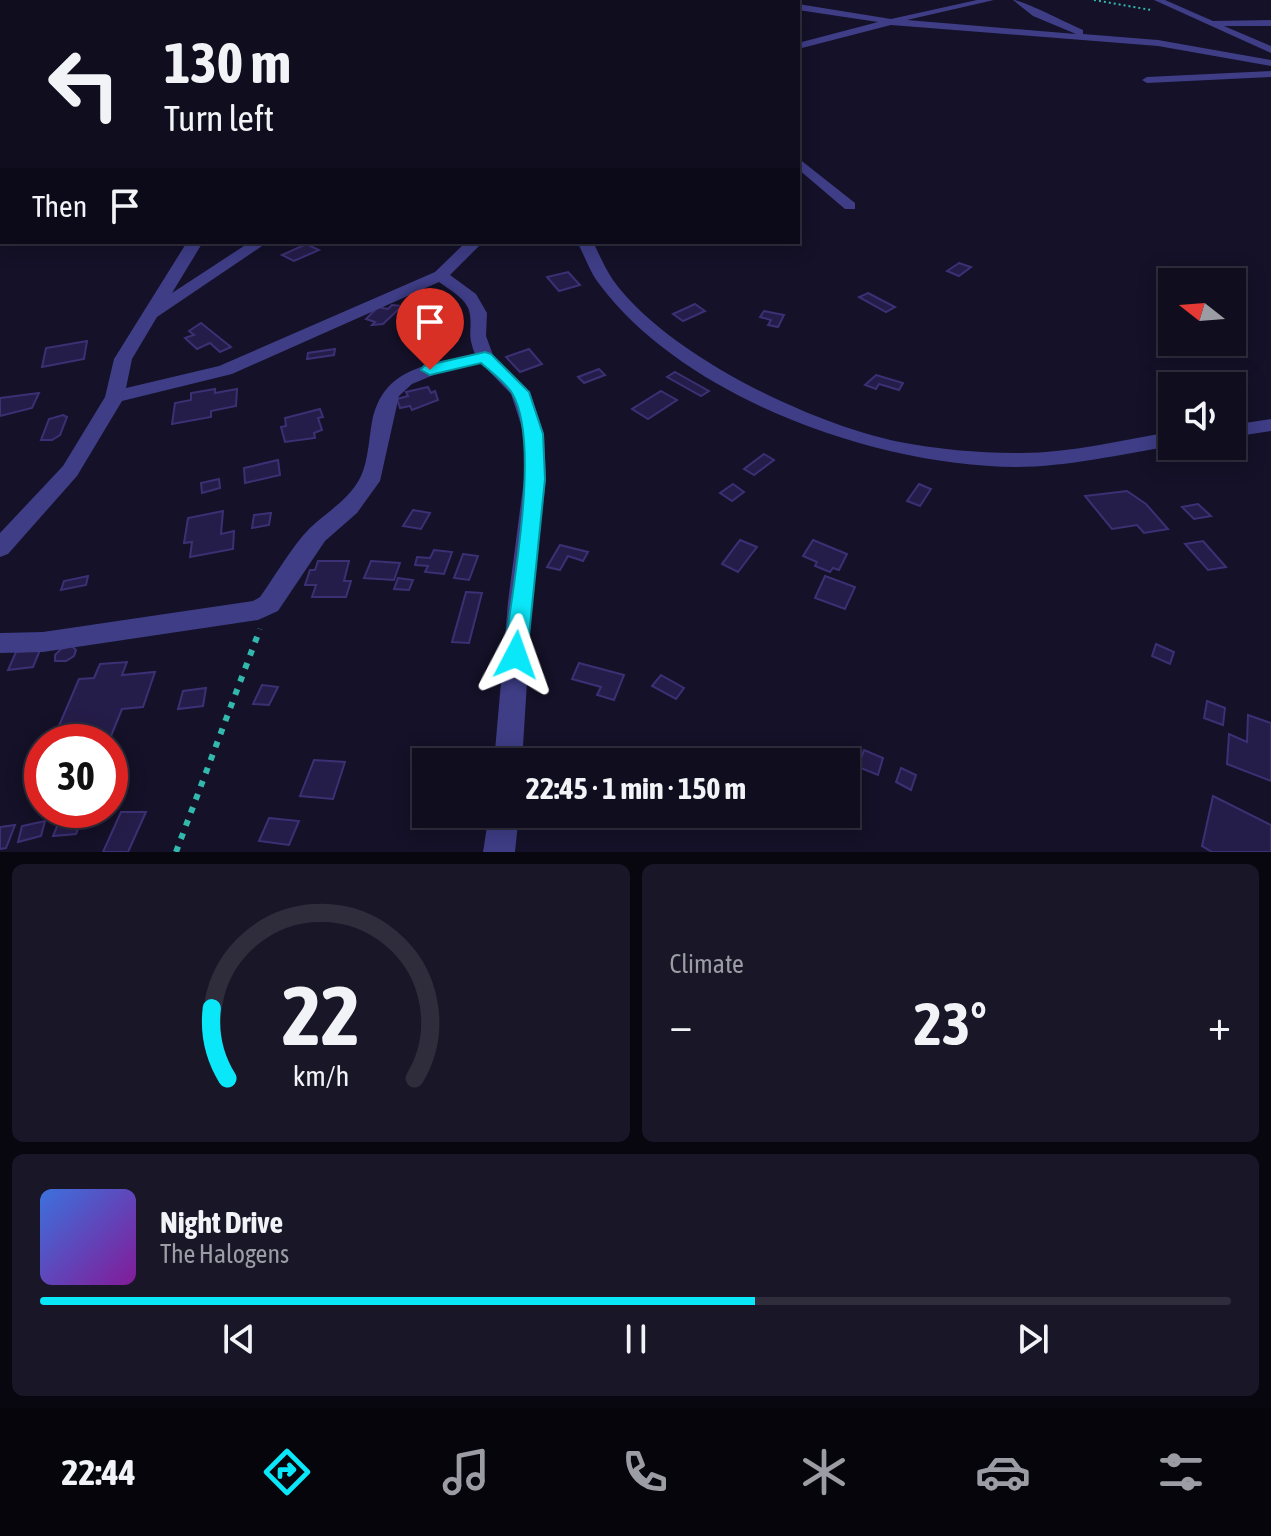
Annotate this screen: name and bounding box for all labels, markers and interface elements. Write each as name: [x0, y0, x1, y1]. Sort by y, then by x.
text: 130 m: [164, 31, 291, 95]
icon: left: [32, 32, 136, 136]
text: Turn left: [164, 97, 274, 139]
icon: arrive: [103, 184, 147, 228]
text: Then: [32, 189, 87, 223]
north arrow: [1158, 268, 1246, 356]
map controls: [1158, 268, 1246, 460]
pin: [396, 288, 464, 370]
icon: arrive: [408, 300, 452, 344]
button: sound: [1158, 372, 1246, 460]
position arrow: [474, 613, 558, 697]
speed limit sign: 30: [24, 724, 128, 828]
text: 22:45 · 1 min · 150 m: [526, 771, 746, 805]
text: Climate: [670, 949, 744, 979]
text: 22: [282, 967, 360, 1063]
text: 23°: [914, 989, 987, 1058]
text: −: [670, 999, 692, 1049]
text: +: [1208, 999, 1231, 1049]
text: km/h: [292, 1059, 349, 1092]
text: Night Drive: [160, 1205, 283, 1239]
text: The Halogens: [160, 1239, 289, 1269]
icon: previous: [217, 1317, 261, 1361]
icon: pause: [614, 1317, 658, 1361]
icon: next: [1011, 1317, 1055, 1361]
icon: directions: [259, 1444, 315, 1500]
icon: music: [438, 1444, 494, 1500]
icon: phone: [617, 1444, 673, 1500]
icon: climate: [796, 1444, 852, 1500]
icon: car: [975, 1444, 1031, 1500]
icon: filters: [1153, 1444, 1209, 1500]
text: 22:44: [61, 1451, 136, 1493]

